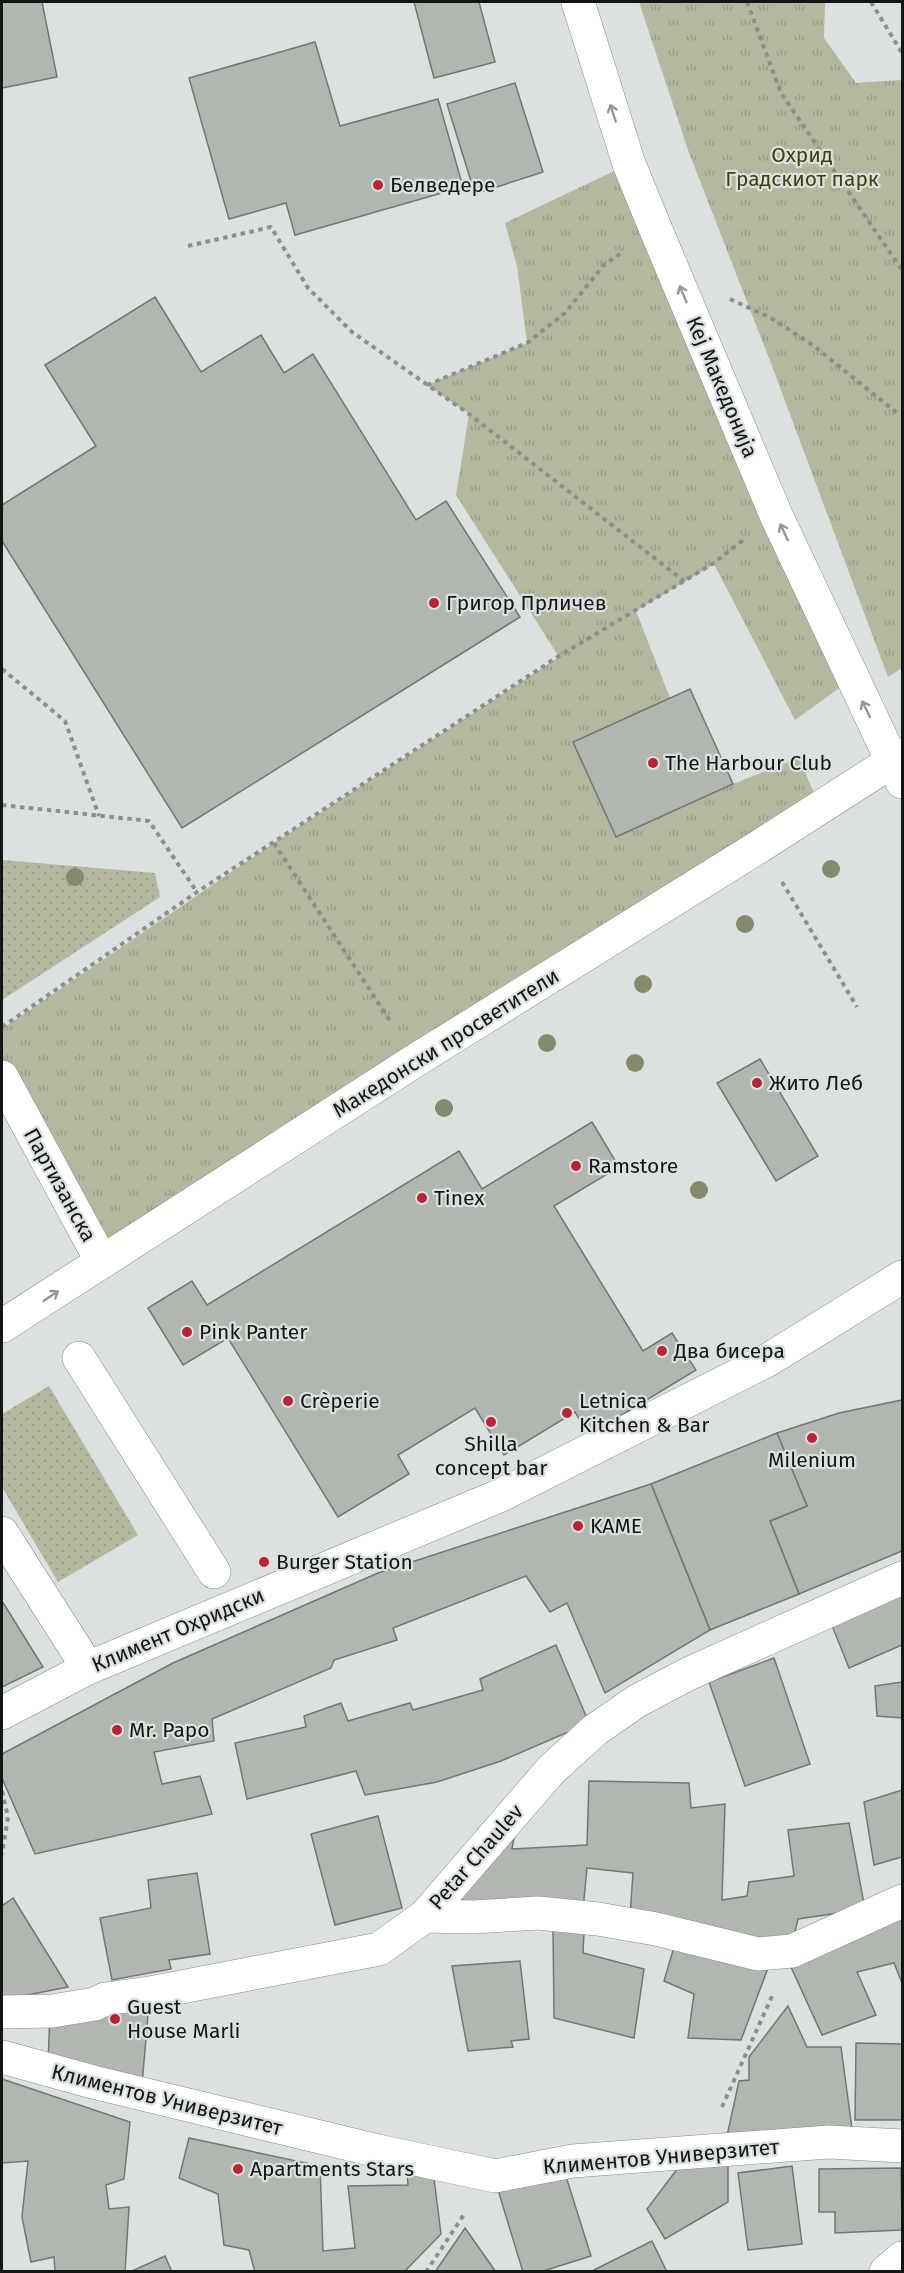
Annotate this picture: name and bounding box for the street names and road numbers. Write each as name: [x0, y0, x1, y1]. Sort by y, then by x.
street label: Кеј Македонија: [681, 312, 763, 462]
street label: Македонски просветители: [328, 963, 564, 1123]
street label: Партизанска: [18, 1124, 102, 1246]
street label: Климент Охридски: [88, 1582, 268, 1678]
street label: Petar Chaulev: [423, 1799, 529, 1915]
street label: Климентов Универзитет: [49, 2059, 286, 2141]
street label: Климентов Универзитет: [542, 2134, 781, 2180]

